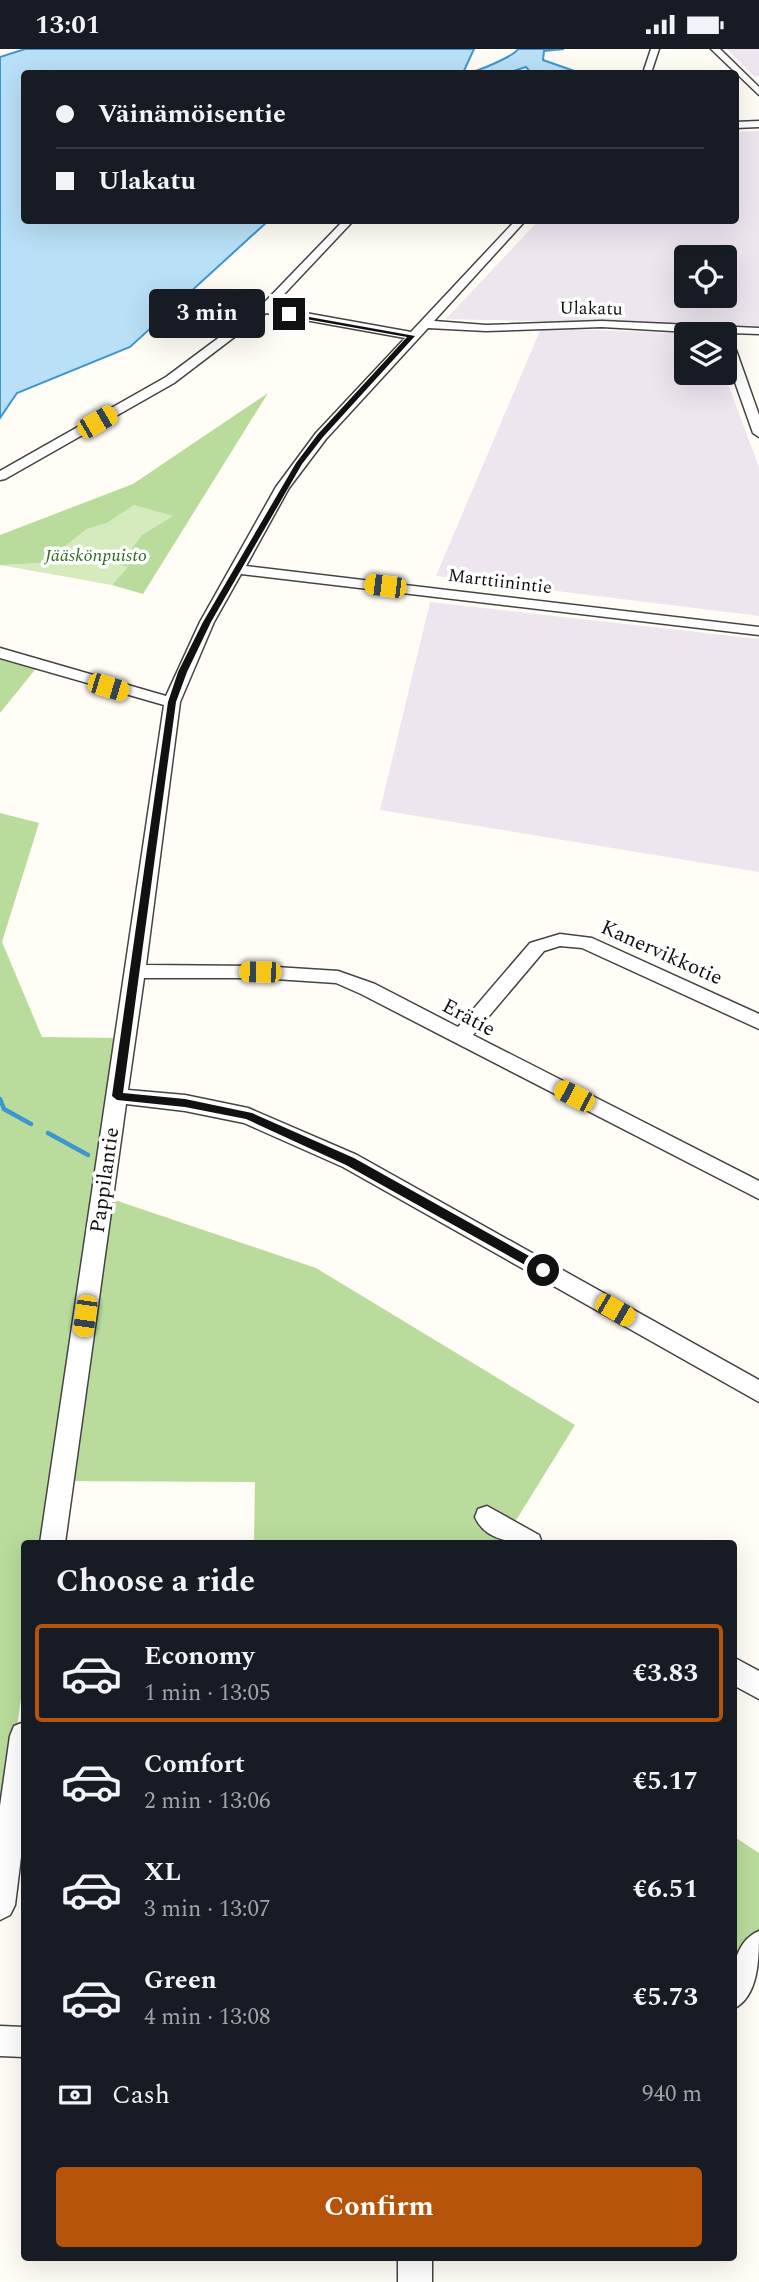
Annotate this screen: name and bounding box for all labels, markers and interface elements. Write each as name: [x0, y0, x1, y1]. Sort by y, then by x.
text: 13:01: [35, 5, 100, 45]
text: Väinämöisentie: [98, 94, 286, 134]
text: Ulakatu: [98, 161, 196, 201]
map controls: [674, 245, 737, 385]
button: locate: [674, 245, 737, 308]
callout: 3 min: [149, 289, 264, 339]
street label: Ulakatu: [559, 294, 623, 323]
text: 3 min: [176, 296, 238, 331]
route end: [273, 298, 305, 330]
button: layers: [674, 322, 737, 385]
car: [74, 402, 121, 442]
park label: Jääskönpuisto: [43, 542, 147, 569]
street label: Marttiinintie: [446, 562, 553, 601]
car: [363, 573, 408, 599]
car: [85, 671, 132, 703]
street label: Kanervikkotie: [595, 912, 728, 994]
car: [239, 961, 282, 983]
street label: Erätie: [436, 990, 501, 1045]
car: [551, 1077, 598, 1115]
street label: Pappilantie: [82, 1125, 128, 1235]
route start: [527, 1254, 559, 1286]
car: [592, 1290, 639, 1330]
car: [72, 1294, 99, 1338]
text: Choose a ride: [56, 1557, 255, 1606]
text: Economy: [144, 1636, 254, 1676]
icon: car: [60, 1642, 123, 1705]
text: €3.83: [633, 1653, 698, 1693]
text: 1 min · 13:05: [144, 1676, 271, 1711]
text: Comfort: [144, 1744, 245, 1784]
icon: car: [60, 1750, 123, 1813]
text: €5.17: [633, 1761, 698, 1801]
text: 2 min · 13:06: [144, 1784, 271, 1819]
text: XL: [144, 1852, 181, 1892]
icon: car: [60, 1858, 123, 1921]
text: €6.51: [633, 1869, 698, 1909]
text: 3 min · 13:07: [144, 1892, 271, 1927]
text: Green: [144, 1960, 217, 2000]
icon: car: [60, 1966, 123, 2029]
text: €5.73: [633, 1977, 698, 2017]
text: 4 min · 13:08: [144, 2000, 271, 2035]
text: Cash: [112, 2075, 170, 2115]
icon: cash: [56, 2076, 94, 2114]
text: 940 m: [642, 2077, 702, 2112]
button: Confirm: [56, 2167, 702, 2247]

